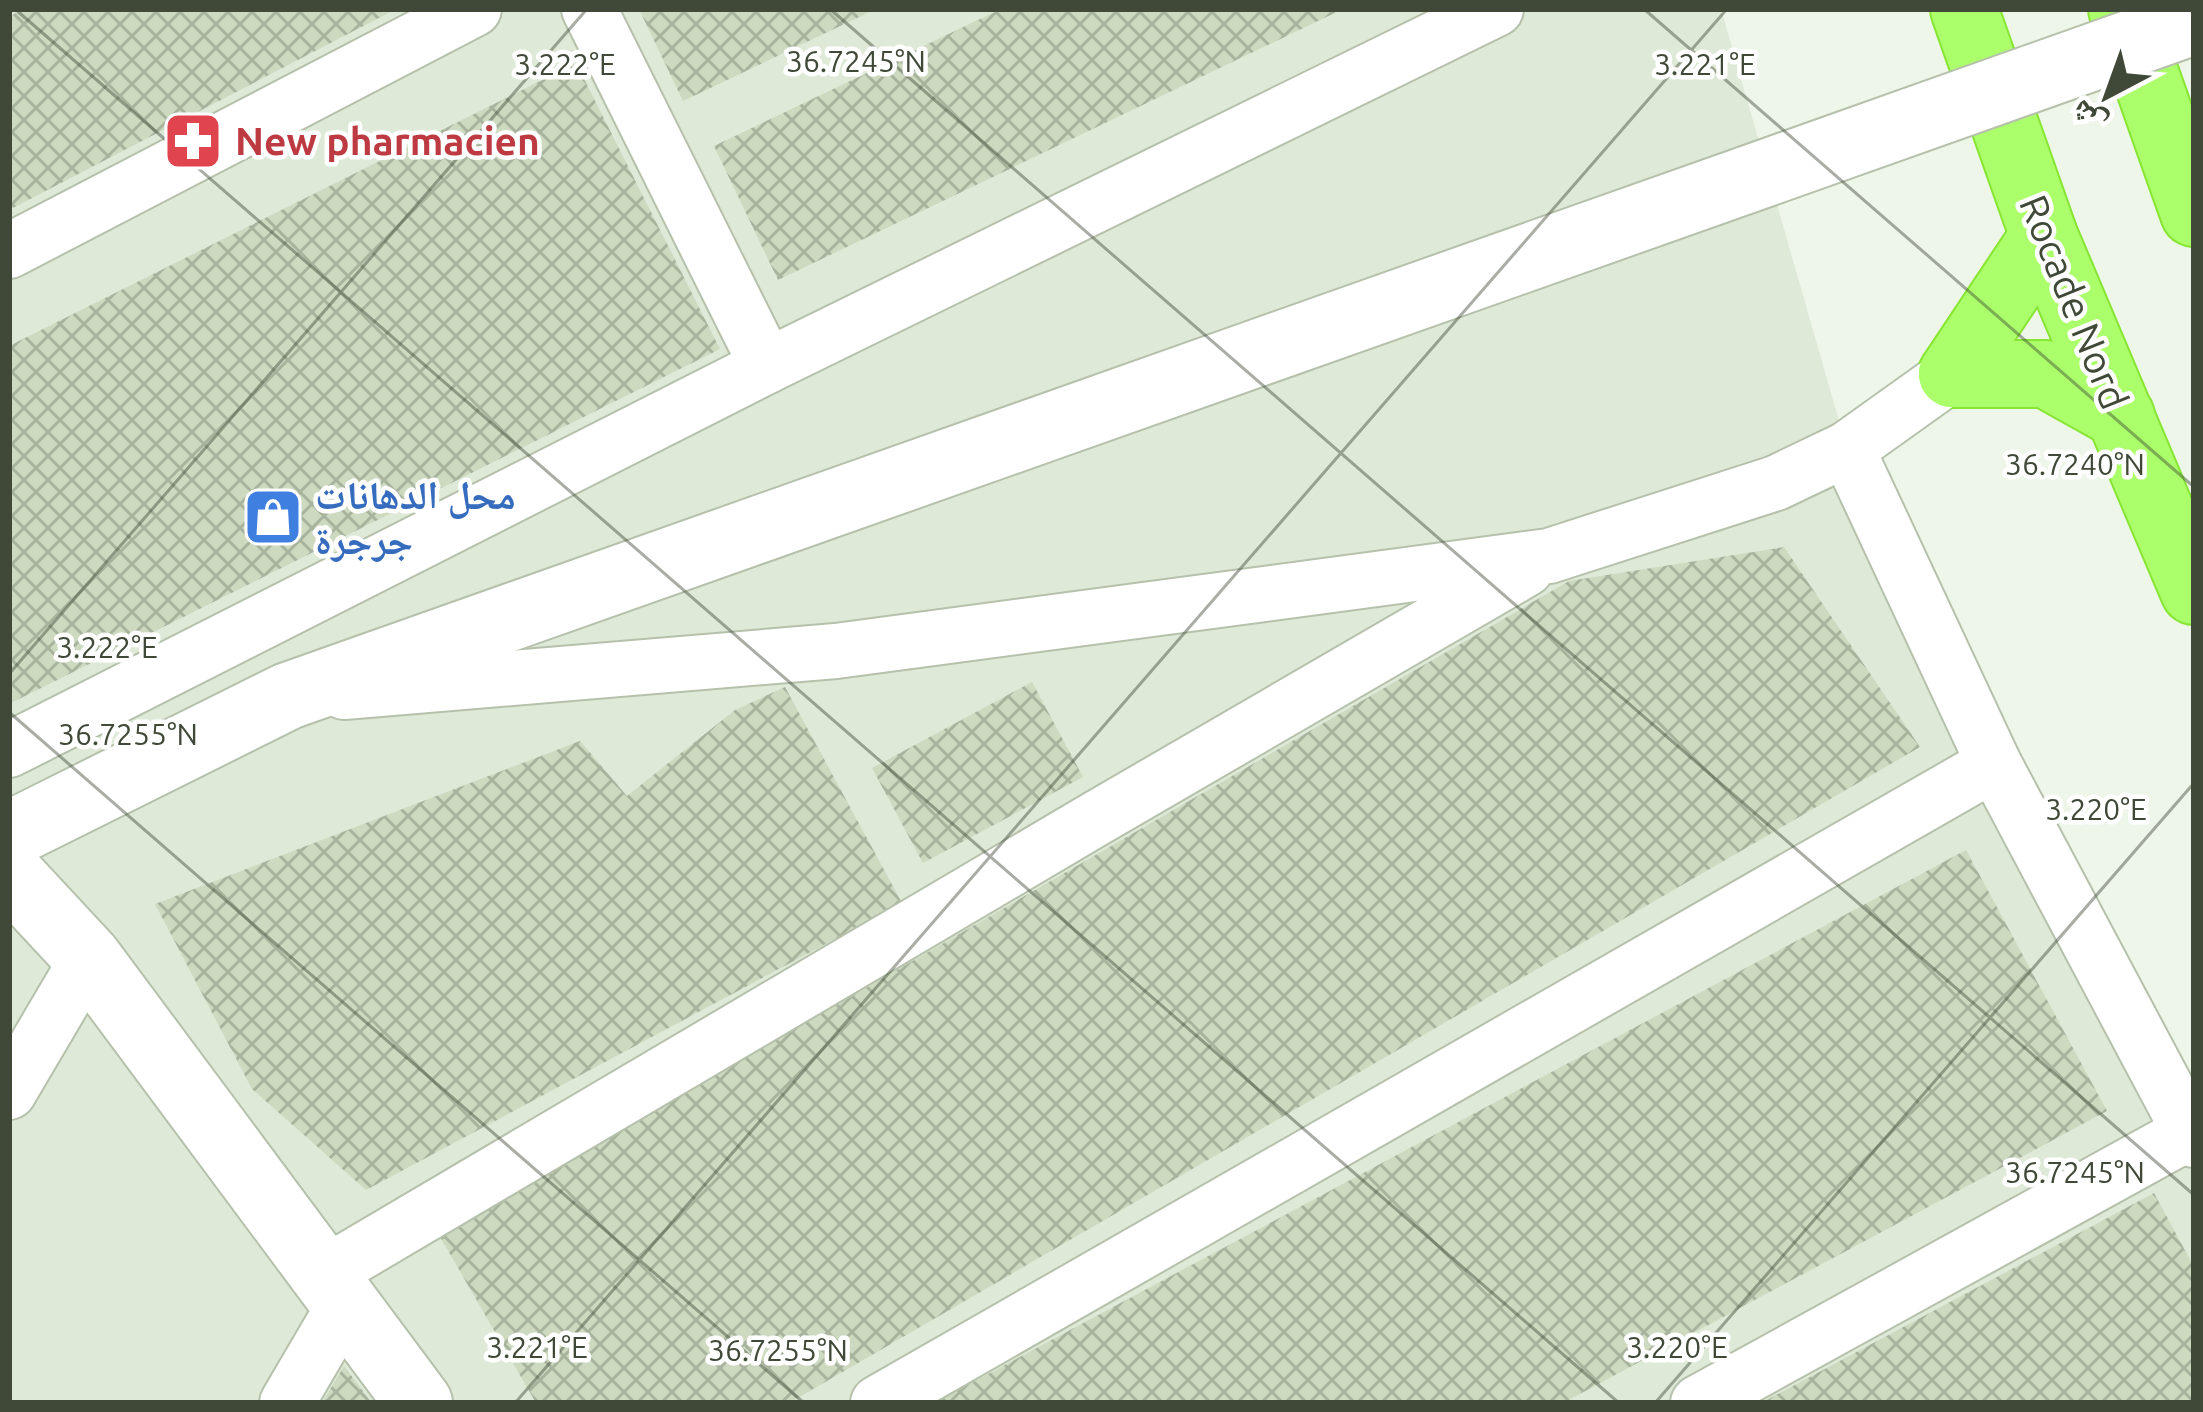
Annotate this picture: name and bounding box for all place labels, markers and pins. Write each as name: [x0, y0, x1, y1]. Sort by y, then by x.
pharmacy icon: New pharmacien: [162, 110, 224, 172]
place label: New pharmacien: [235, 119, 540, 162]
place label: محل الدهانات جرجرة: [315, 473, 516, 562]
shop icon: محل الدهانات جرجرة: [242, 486, 304, 548]

